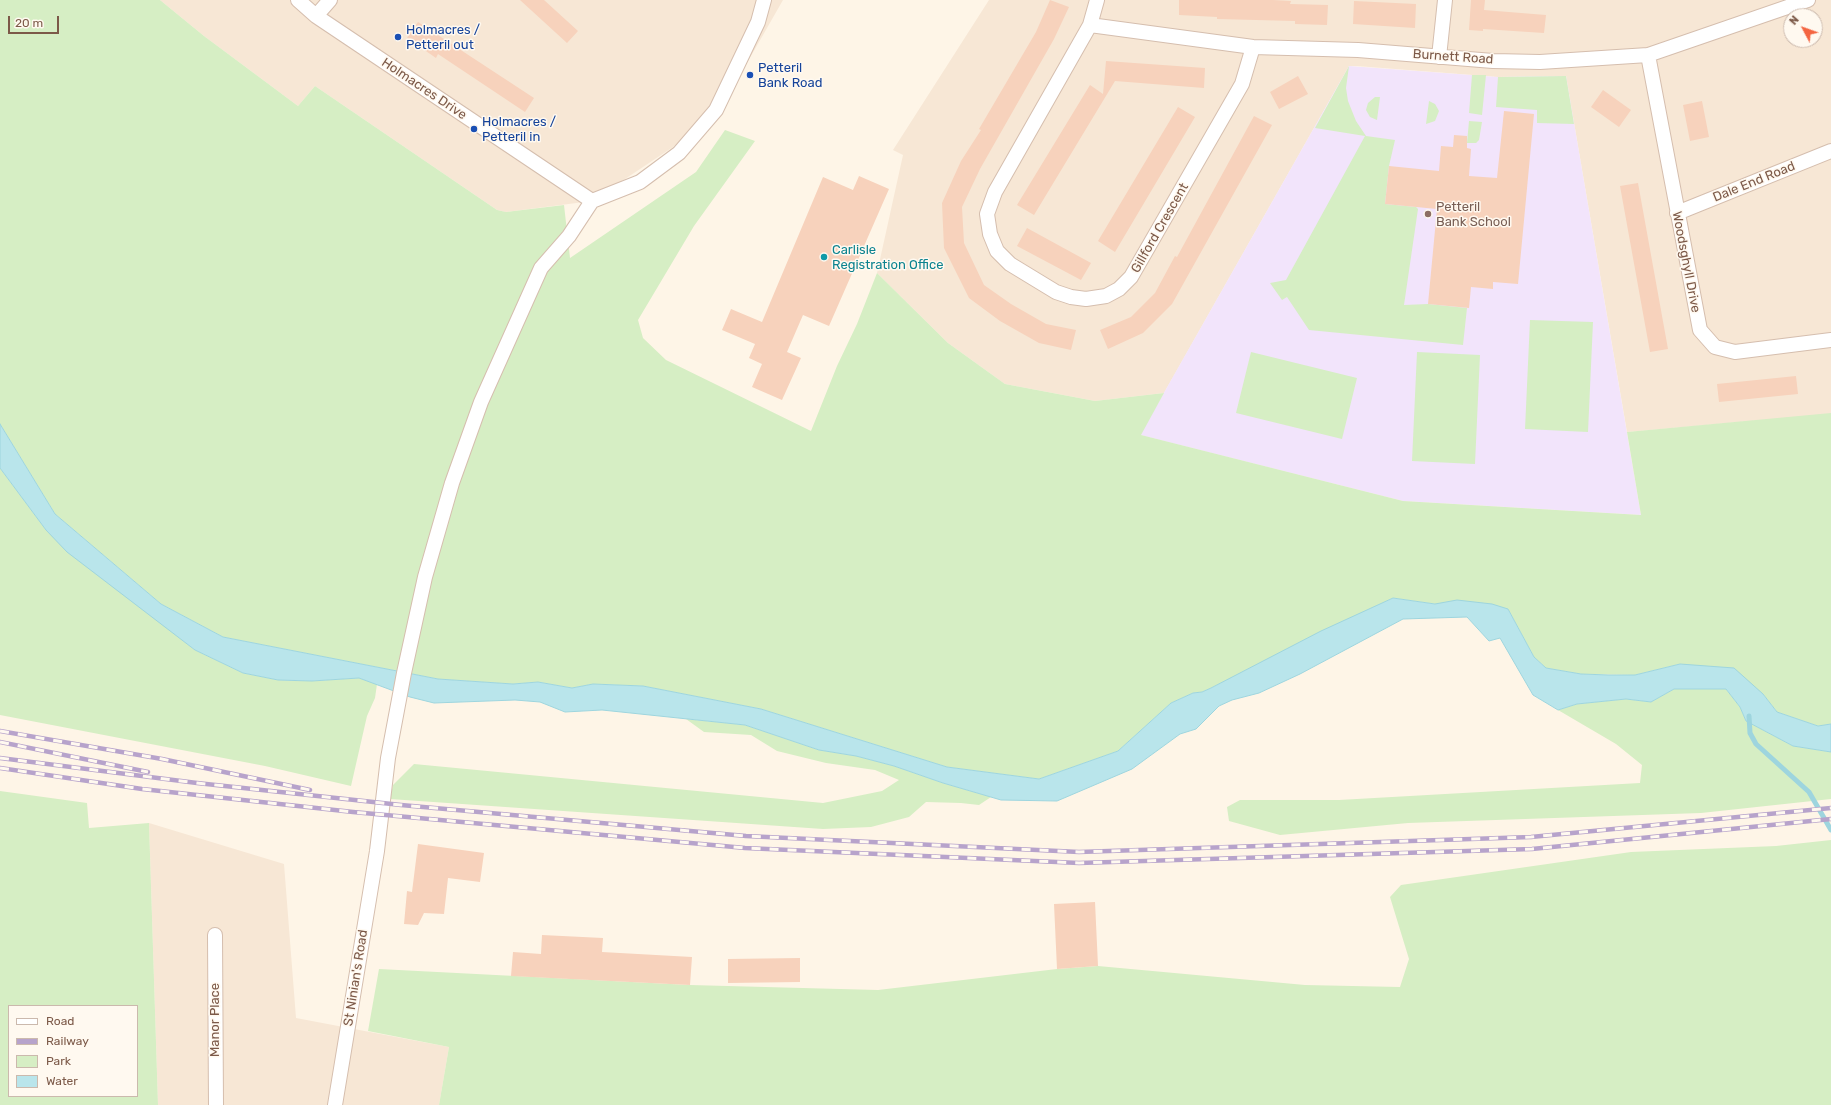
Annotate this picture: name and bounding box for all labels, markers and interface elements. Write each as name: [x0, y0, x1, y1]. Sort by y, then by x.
scale bar: [10, 8, 61, 34]
north arrow: [1783, 8, 1823, 48]
text: N: [1787, 13, 1802, 28]
text: 20 m: [15, 16, 43, 30]
place label: Holmacres / Petteril out: [406, 22, 480, 53]
marker: Holmacres / Petteril out: [393, 32, 403, 42]
street label: Burnett Road: [1412, 46, 1494, 68]
street label: Holmacres Drive: [379, 55, 469, 123]
place label: Petteril Bank Road: [758, 60, 822, 91]
marker: Petteril Bank Road: [745, 70, 755, 80]
place label: Holmacres / Petteril in: [482, 114, 556, 145]
marker: Holmacres / Petteril in: [469, 124, 479, 134]
street label: Dale End Road: [1711, 158, 1797, 206]
street label: Gillford Crescent: [1128, 180, 1192, 276]
place label: Petteril Bank School: [1436, 199, 1511, 230]
marker: Petteril Bank School: [1423, 209, 1433, 219]
street label: Woodsghyll Drive: [1669, 210, 1703, 314]
place label: Carlisle Registration Office: [832, 242, 943, 273]
marker: Carlisle Registration Office: [819, 252, 829, 262]
street label: St Ninian's Road: [341, 929, 371, 1027]
street label: Manor Place: [207, 983, 223, 1057]
legend: [8, 1005, 138, 1097]
text: Road: [46, 1014, 74, 1028]
text: Railway: [46, 1034, 89, 1048]
text: Park: [46, 1054, 71, 1068]
text: Water: [46, 1074, 78, 1088]

